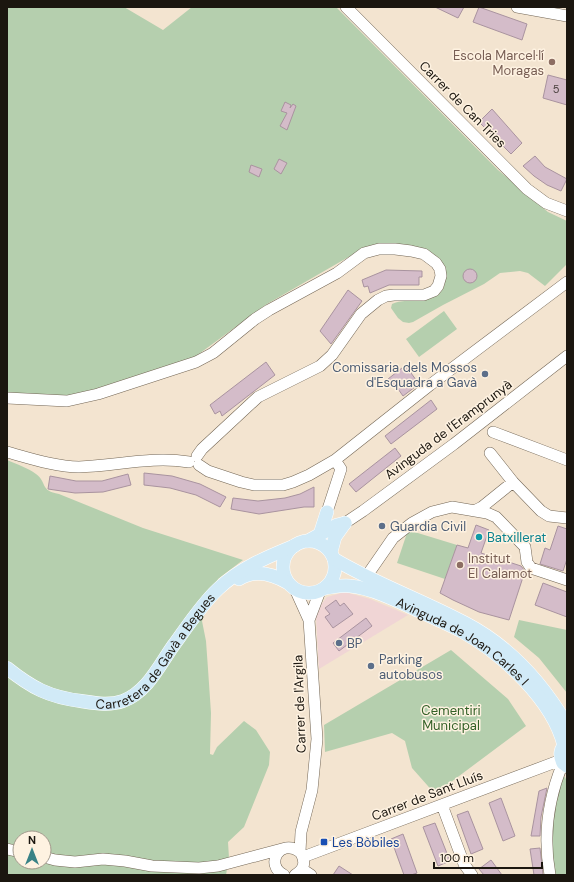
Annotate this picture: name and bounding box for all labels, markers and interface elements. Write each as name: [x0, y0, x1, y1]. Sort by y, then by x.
place label: Escola Marcel·lí Moragas: [453, 47, 544, 79]
street label: Carrer de Can Tries: [416, 57, 510, 151]
marker: Escola Marcel·lí Moragas: [547, 57, 557, 67]
house number: 5: [553, 82, 560, 96]
place label: Comissaria dels Mossos d'Esquadra a Gavà: [332, 359, 477, 391]
marker: Comissaria dels Mossos d'Esquadra a Gavà: [480, 369, 490, 379]
street label: Avinguda de l'Eramprunyà: [381, 376, 515, 483]
place label: Guardia Civil: [390, 518, 466, 535]
marker: Guardia Civil: [377, 521, 387, 531]
place label: Batxillerat: [487, 529, 546, 546]
marker: Batxillerat: [474, 532, 484, 542]
place label: Institut El Calamot: [468, 550, 532, 582]
marker: Institut El Calamot: [455, 560, 465, 570]
street label: Carretera de Gavà a Begues: [95, 589, 219, 713]
street label: Avinguda de Joan Carles I: [393, 593, 532, 689]
place label: BP: [347, 635, 363, 652]
marker: BP: [334, 638, 344, 648]
place label: Parking autobusos: [379, 651, 443, 683]
street label: Carrer de l'Argila: [289, 655, 310, 753]
marker: Parking autobusos: [366, 661, 376, 671]
park label: Cementiri Municipal: [421, 702, 481, 734]
street label: Carrer de Sant Lluís: [369, 766, 485, 824]
north arrow: [12, 830, 52, 870]
text: N: [28, 833, 36, 847]
place label: Les Bòbiles: [332, 834, 400, 851]
marker: Les Bòbiles: [319, 837, 329, 847]
scale bar: [434, 844, 542, 870]
text: 100 m: [440, 850, 474, 866]

